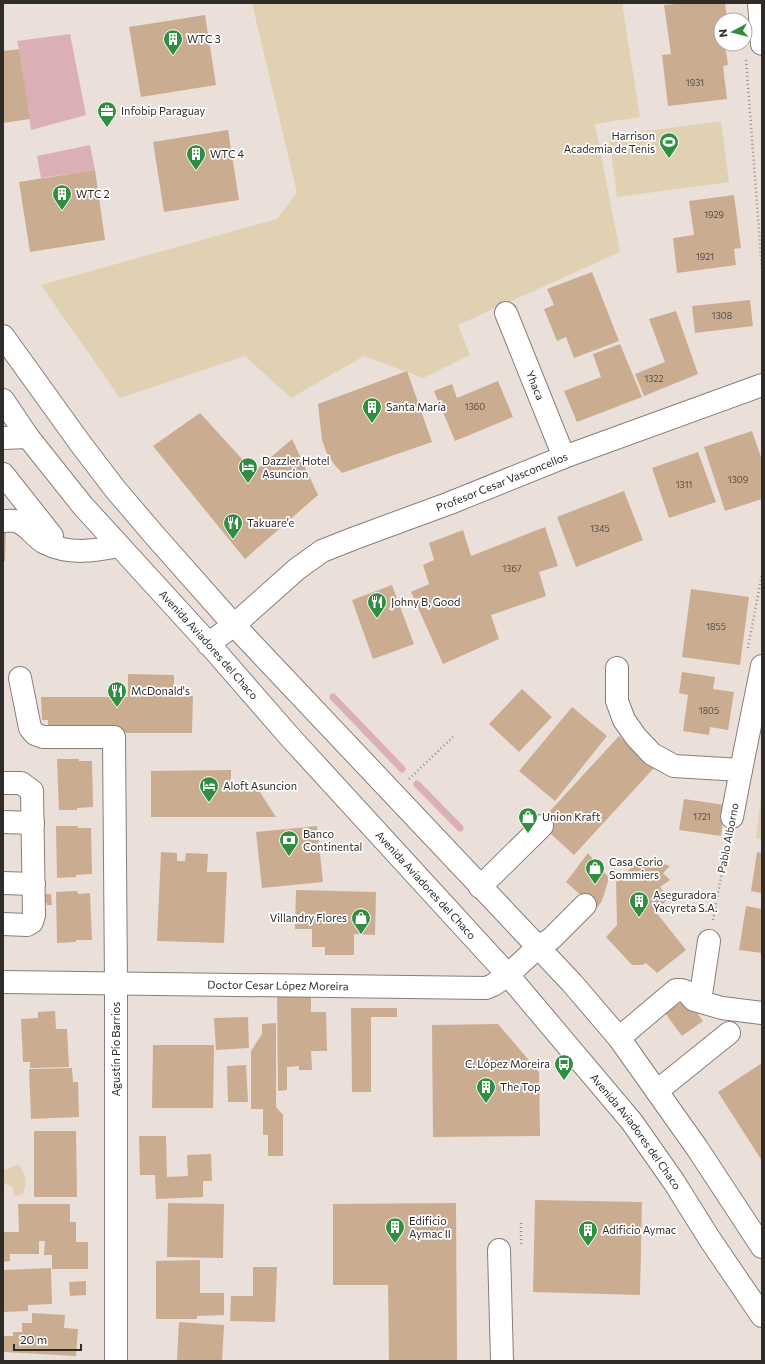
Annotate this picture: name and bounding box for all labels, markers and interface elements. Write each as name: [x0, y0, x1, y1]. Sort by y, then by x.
north arrow: [713, 12, 753, 52]
building icon: WTC 3: [162, 28, 184, 56]
text: N: [716, 28, 730, 38]
place label: WTC 3: [187, 32, 221, 45]
house number: 1931: [686, 77, 704, 88]
office icon: Infobip Paraguay: [96, 100, 118, 128]
place label: Infobip Paraguay: [121, 104, 205, 117]
place label: Harrison Academia de Tenis: [564, 129, 655, 155]
sports icon: Harrison Academia de Tenis: [658, 131, 680, 159]
building icon: WTC 4: [185, 143, 207, 171]
place label: WTC 4: [210, 147, 245, 160]
building icon: WTC 2: [51, 183, 73, 211]
place label: WTC 2: [76, 187, 110, 200]
house number: 1929: [704, 209, 724, 220]
house number: 1921: [696, 251, 714, 262]
house number: 1308: [712, 310, 732, 321]
street label: Yhaca: [524, 369, 547, 402]
house number: 1322: [645, 373, 663, 384]
building icon: Santa María: [361, 396, 383, 424]
place label: Santa María: [386, 400, 446, 413]
house number: 1360: [465, 401, 485, 412]
street label: Profesor Cesar Vasconcellos: [434, 449, 569, 514]
place label: Dazzler Hotel Asuncion: [262, 454, 330, 480]
hotel icon: Dazzler Hotel Asuncion: [237, 456, 259, 484]
house number: 1309: [728, 474, 748, 485]
house number: 1311: [676, 479, 692, 490]
restaurant icon: Takuare’e: [222, 512, 244, 540]
place label: Takuare’e: [247, 516, 294, 529]
house number: 1345: [590, 523, 610, 534]
house number: 1367: [502, 563, 522, 574]
street label: Avenida Aviadores del Chaco: [157, 587, 261, 702]
restaurant icon: Johny B, Good: [366, 591, 388, 619]
place label: Johny B, Good: [391, 595, 460, 609]
house number: 1855: [706, 621, 726, 632]
restaurant icon: McDonald's: [106, 680, 128, 708]
place label: McDonald's: [131, 684, 190, 697]
house number: 1805: [699, 705, 719, 716]
hotel icon: Aloft Asuncion: [198, 775, 220, 803]
place label: Aloft Asuncion: [223, 779, 297, 792]
street label: Pablo Alborno: [714, 801, 741, 874]
shop icon: Union Kraft: [517, 806, 539, 834]
place label: Union Kraft: [542, 810, 601, 823]
house number: 1721: [693, 811, 711, 822]
place label: Banco Continental: [303, 827, 362, 853]
street label: Avenida Aviadores del Chaco: [373, 828, 479, 942]
bank icon: Banco Continental: [278, 829, 300, 857]
place label: Casa Corio Sommiers: [609, 855, 663, 881]
shop icon: Casa Corio Sommiers: [584, 857, 606, 885]
place label: Aseguradora Yacyreta S.A.: [653, 888, 718, 914]
building icon: Aseguradora Yacyreta S.A.: [628, 890, 650, 918]
shop icon: Villandry Flores: [350, 907, 372, 935]
place label: Villandry Flores: [270, 911, 347, 924]
street label: Doctor Cesar López Moreira: [207, 978, 349, 992]
street label: Agustín Pío Barrios: [109, 1002, 122, 1096]
bus stop icon: C. López Moreira: [553, 1053, 575, 1081]
place label: C. López Moreira: [465, 1057, 550, 1070]
street label: Avenida Aviadores del Chaco: [588, 1071, 684, 1192]
building icon: The Top: [475, 1076, 497, 1104]
place label: The Top: [500, 1080, 541, 1093]
place label: Edificio Aymac II: [409, 1214, 451, 1240]
building icon: Edificio Aymac II: [384, 1216, 406, 1244]
building icon: Adificio Aymac: [577, 1219, 599, 1247]
place label: Adificio Aymac: [602, 1223, 676, 1236]
scale bar: [14, 1326, 81, 1352]
text: 20 m: [20, 1332, 47, 1346]

